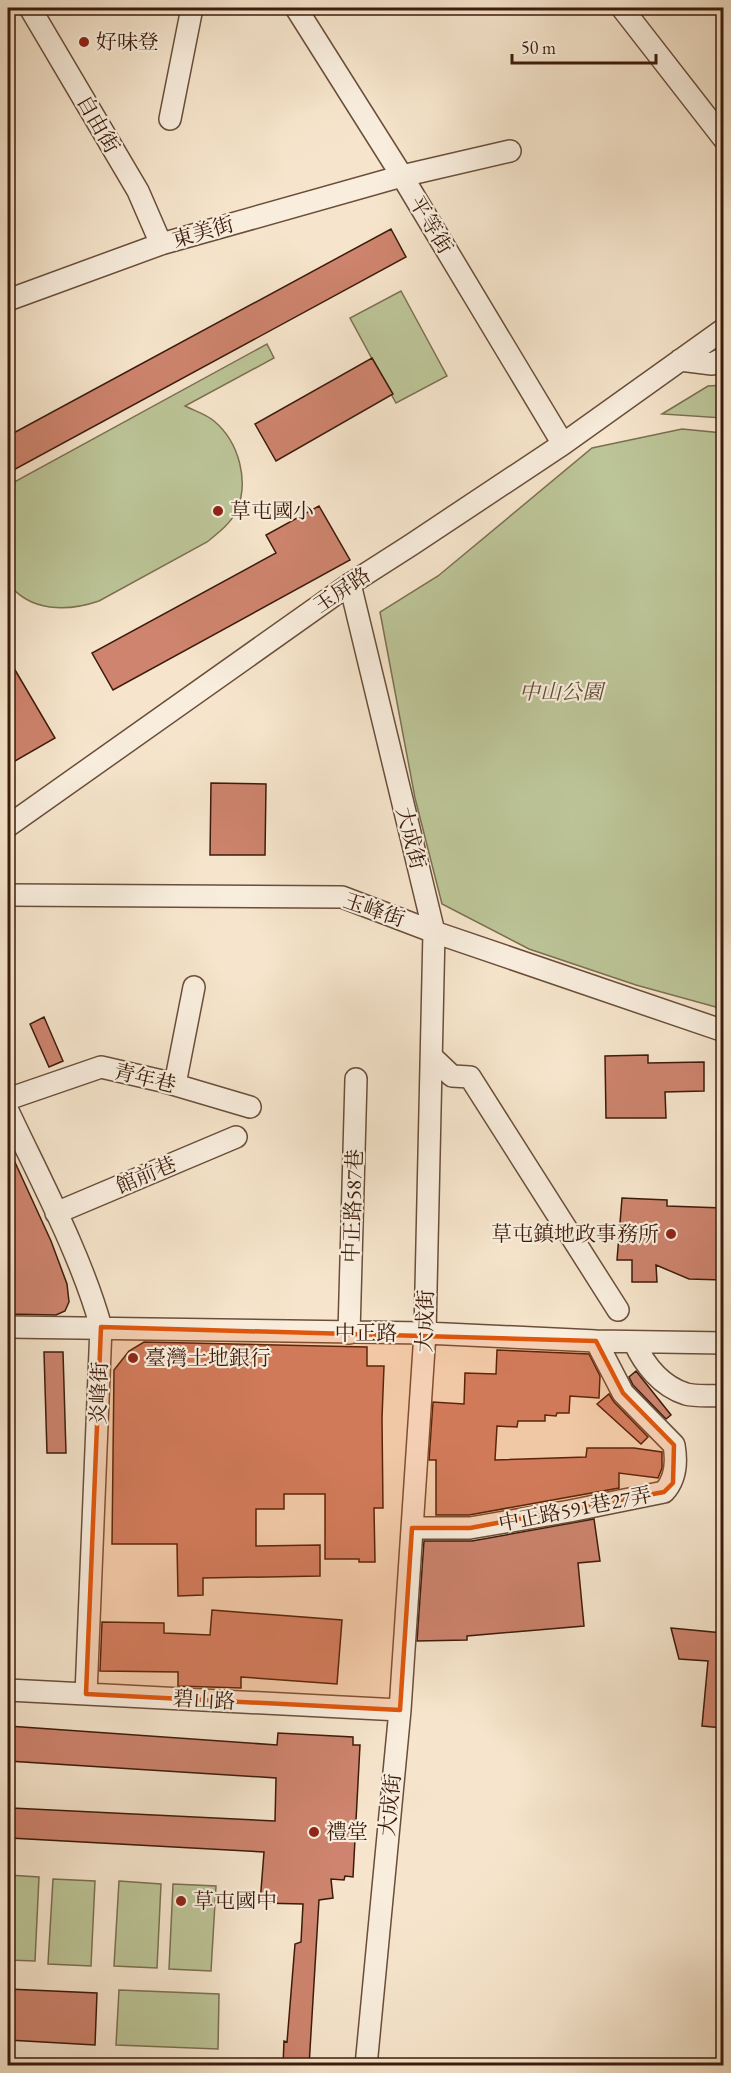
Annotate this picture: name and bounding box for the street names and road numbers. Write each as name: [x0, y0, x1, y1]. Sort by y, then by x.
street label: 自由街: [71, 90, 126, 158]
street label: 平等街: [404, 191, 459, 259]
street label: 東美街: [169, 210, 237, 253]
street label: 玉屏路: [308, 561, 375, 618]
street label: 大成街: [391, 804, 432, 872]
street label: 玉峰街: [340, 887, 408, 933]
street label: 青年巷: [111, 1057, 179, 1098]
street label: 中正路587巷: [337, 1148, 368, 1264]
street label: 館前巷: [112, 1150, 180, 1199]
street label: 大成街: [410, 1289, 439, 1353]
street label: 中正路: [335, 1319, 398, 1346]
street label: 炎峰街: [84, 1361, 113, 1425]
street label: 中正路591巷27弄: [496, 1480, 654, 1537]
street label: 碧山路: [172, 1684, 236, 1715]
street label: 大成街: [373, 1772, 406, 1838]

